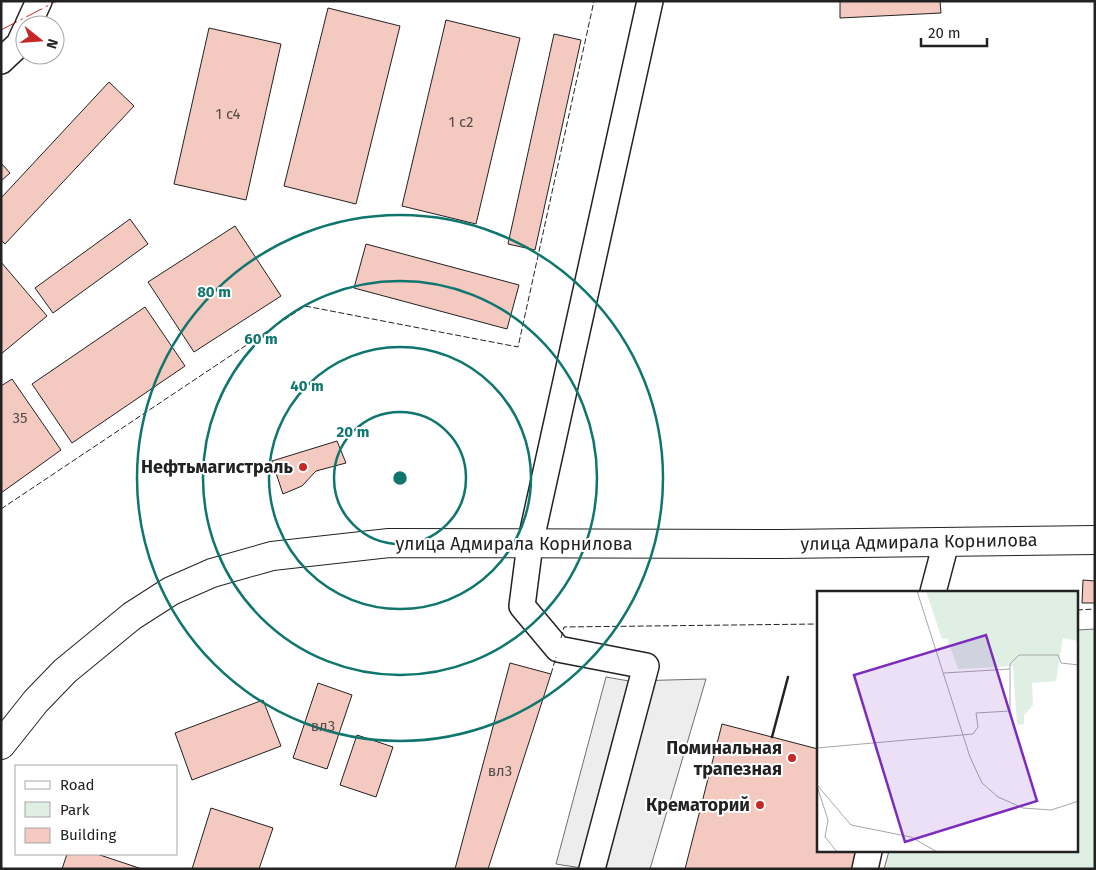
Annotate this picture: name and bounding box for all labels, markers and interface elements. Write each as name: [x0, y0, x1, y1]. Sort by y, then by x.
north arrow: [15, 15, 65, 65]
scale bar: [921, 15, 987, 47]
text: 20 m: [928, 24, 961, 42]
text: N: [42, 37, 61, 51]
house number: 1 с4: [215, 105, 241, 123]
house number: 1 с2: [448, 113, 474, 131]
text: 80 m: [197, 283, 231, 301]
text: 60 m: [244, 330, 278, 348]
text: 40 m: [290, 377, 324, 395]
house number: 35: [12, 409, 28, 427]
text: 20 m: [337, 423, 369, 441]
place label: Нефтьмагистраль: [141, 456, 294, 478]
marker: Нефтьмагистраль: [297, 461, 309, 473]
centre of rings: [391, 469, 409, 487]
street label: улица Адмирала Корнилова: [800, 529, 1038, 555]
street label: улица Адмирала Корнилова: [395, 533, 633, 555]
inset map: [817, 591, 1078, 852]
house number: вл3: [311, 717, 335, 735]
place label: Поминальная трапезная: [666, 737, 782, 780]
marker: Поминальная трапезная: [786, 752, 798, 764]
house number: вл3: [488, 762, 512, 780]
legend: [15, 765, 178, 855]
text: Road: [60, 776, 95, 794]
place label: Крематорий: [646, 794, 750, 816]
marker: Крематорий: [754, 799, 766, 811]
text: Park: [60, 801, 90, 819]
text: Building: [60, 826, 116, 844]

